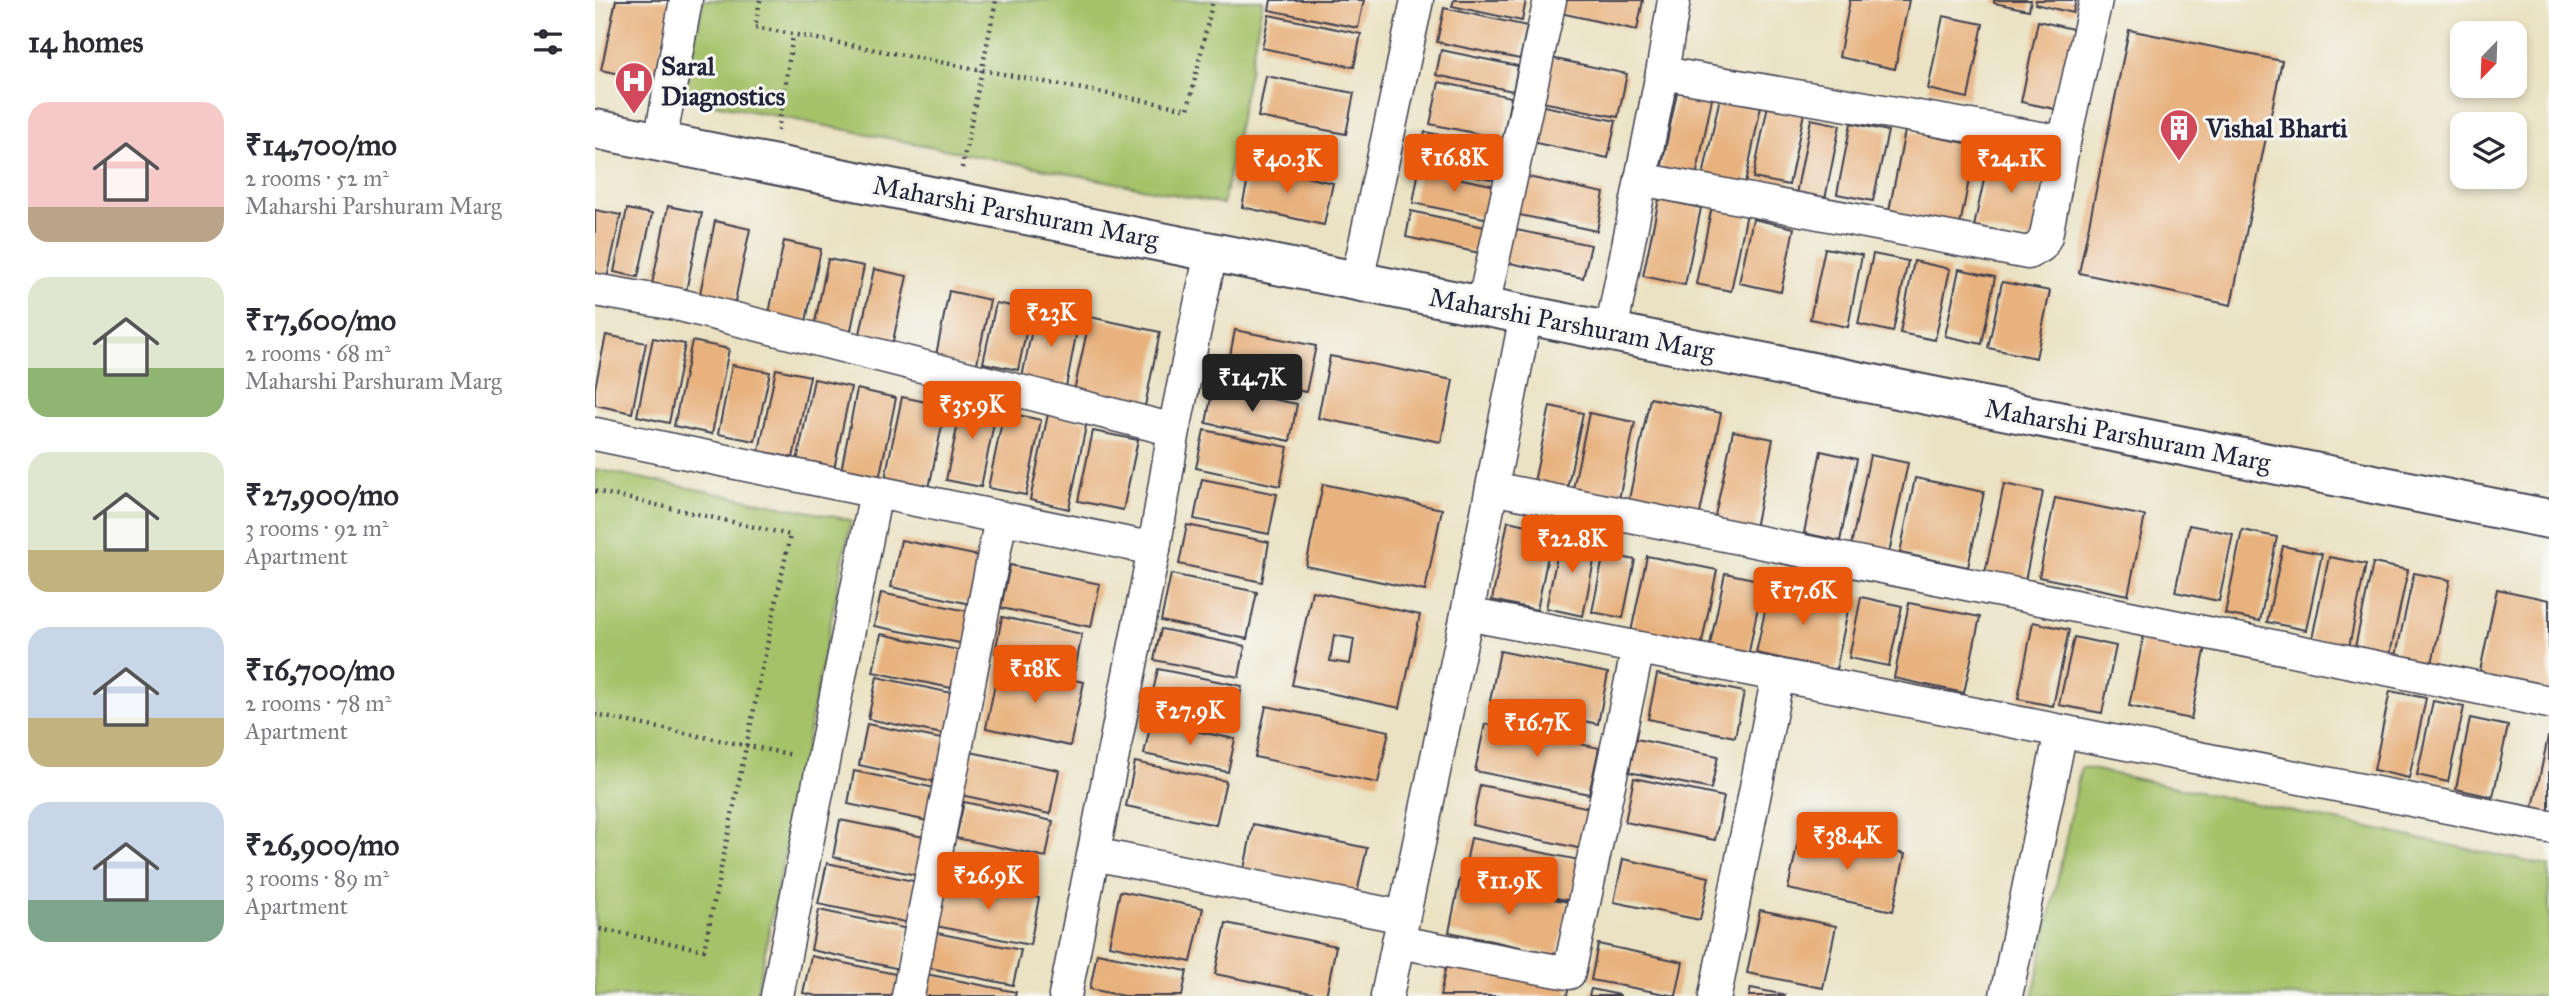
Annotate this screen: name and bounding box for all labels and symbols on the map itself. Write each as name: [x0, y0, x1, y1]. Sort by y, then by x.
north arrow: [2450, 21, 2527, 98]
place label: Saral Diagnostics: [661, 50, 786, 113]
hospital icon: Saral Diagnostics: [613, 60, 655, 115]
building icon: Vishal Bharti: [2158, 107, 2200, 162]
place label: Vishal Bharti: [2205, 112, 2348, 144]
pin: ₹16.8K: [1397, 134, 1511, 194]
pin: ₹40.3K: [1230, 136, 1344, 195]
pin: ₹24.1K: [1954, 136, 2068, 195]
street label: Maharshi Parshuram Marg: [870, 169, 1162, 256]
street label: Maharshi Parshuram Marg: [1426, 281, 1718, 368]
pin: ₹23K: [1010, 290, 1092, 349]
pin: ₹14.7K: [1195, 354, 1309, 414]
pin: ₹35.9K: [915, 382, 1029, 441]
street label: Maharshi Parshuram Marg: [1982, 392, 2274, 479]
pin: ₹22.8K: [1515, 516, 1629, 575]
pin: ₹17.6K: [1746, 568, 1860, 627]
pin: ₹18K: [994, 646, 1076, 705]
pin: ₹27.9K: [1133, 688, 1247, 747]
pin: ₹16.7K: [1480, 700, 1594, 759]
pin: ₹38.4K: [1790, 812, 1904, 872]
pin: ₹26.9K: [931, 852, 1045, 912]
pin: ₹11.9K: [1452, 858, 1566, 917]

